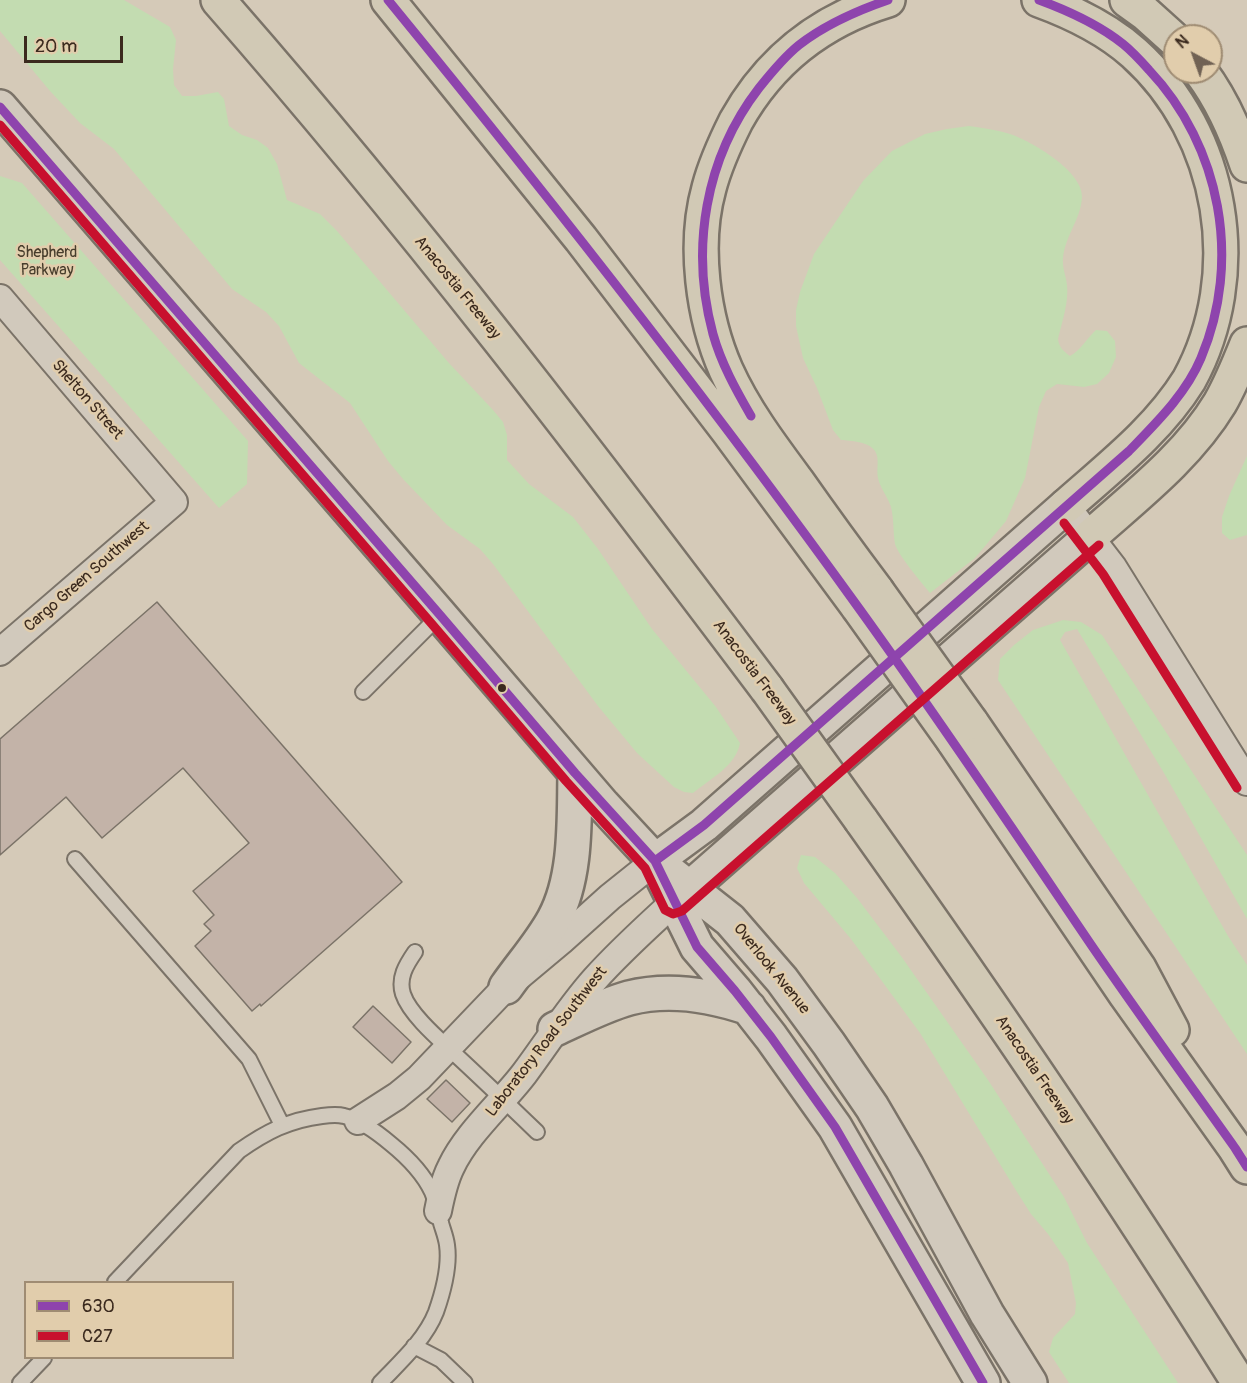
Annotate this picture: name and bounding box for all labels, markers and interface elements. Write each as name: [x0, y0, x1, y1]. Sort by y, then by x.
scale bar: [27, 24, 126, 62]
north arrow: [1163, 24, 1223, 84]
text: N: [1172, 31, 1193, 53]
text: 20 m: [35, 35, 77, 58]
street label: Anacostia Freeway: [410, 233, 504, 343]
park label: Shepherd Parkway: [17, 243, 77, 281]
street label: Shelton Street: [47, 356, 127, 444]
street label: Cargo Green Southwest: [21, 517, 153, 637]
street label: Anacostia Freeway: [708, 617, 800, 729]
unlabelled marker: [496, 682, 508, 694]
street label: Overlook Avenue: [729, 920, 813, 1018]
street label: Laboratory Road Southwest: [482, 963, 612, 1121]
street label: Anacostia Freeway: [991, 1012, 1077, 1128]
legend: [24, 1281, 234, 1359]
text: 630: [82, 1295, 115, 1318]
text: C27: [82, 1325, 113, 1348]

